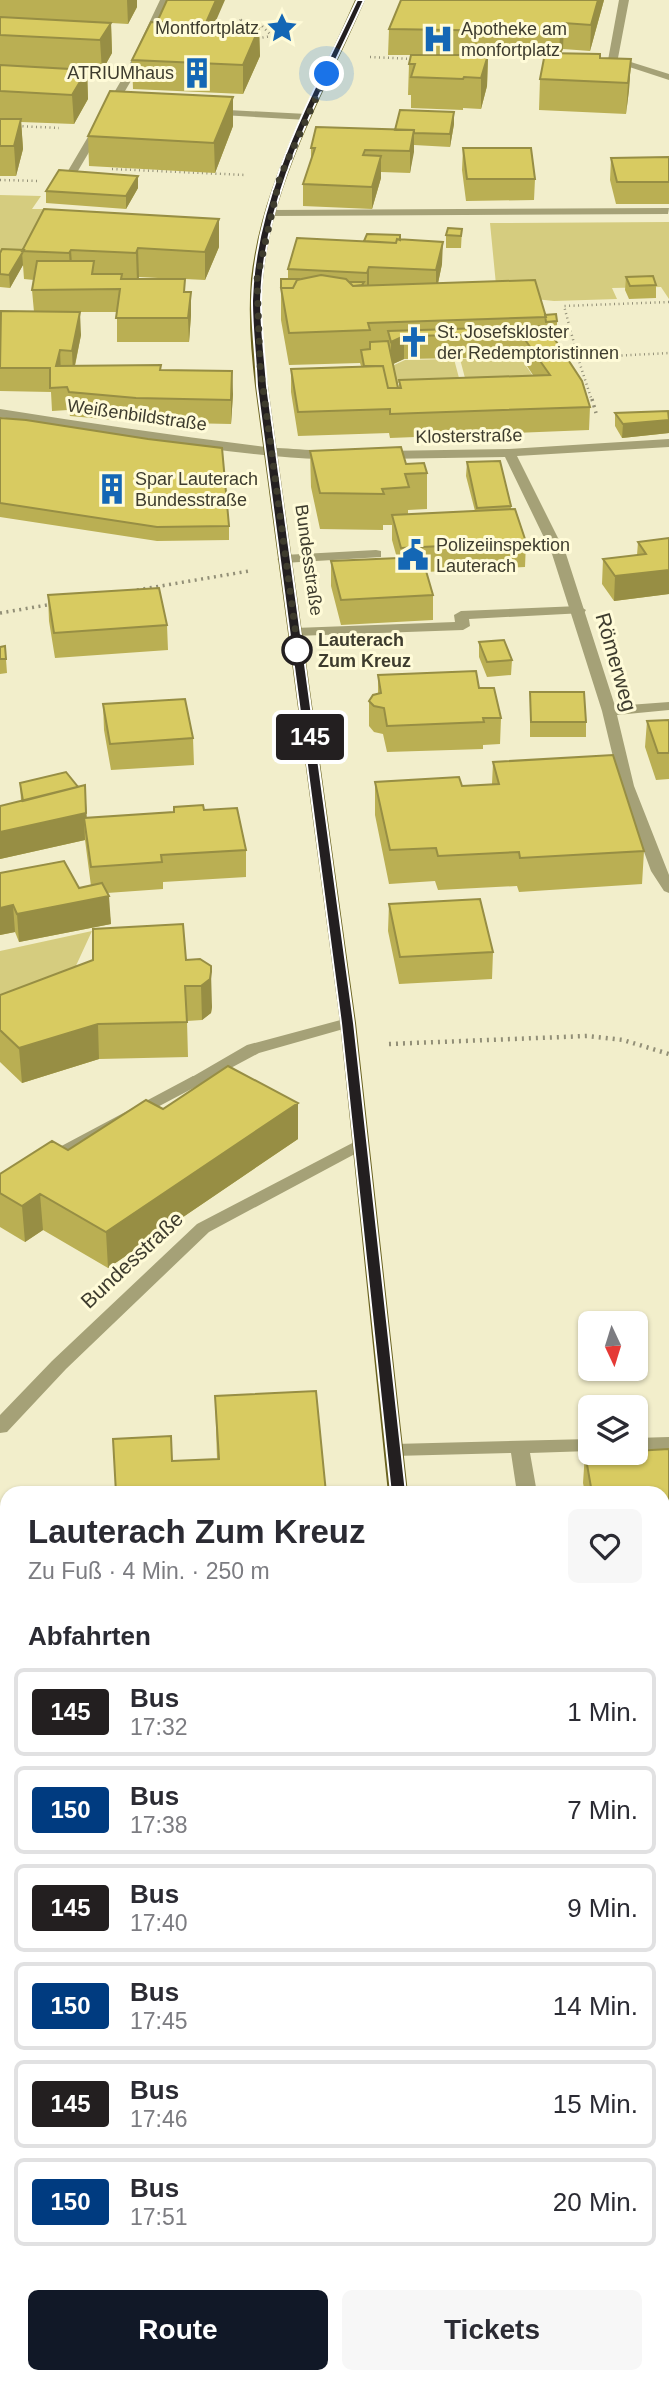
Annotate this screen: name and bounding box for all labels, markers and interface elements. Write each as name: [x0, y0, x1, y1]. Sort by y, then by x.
place icon: Montfortplatz: [265, 11, 299, 45]
place label: Montfortplatz: [155, 18, 259, 38]
place label: Apotheke am monfortplatz: [461, 19, 567, 60]
hospital icon: Apotheke am monfortplatz: [421, 22, 455, 56]
building icon: ATRIUMhaus: [180, 56, 214, 90]
your location: [309, 56, 344, 91]
place label: ATRIUMhaus: [67, 63, 174, 83]
place label: St. Josefskloster der Redemptoristinnen: [437, 322, 619, 363]
church icon: St. Josefskloster der Redemptoristinnen: [397, 325, 431, 359]
street label: Weißenbildstraße: [66, 395, 208, 435]
street label: Klosterstraße: [415, 425, 523, 447]
place label: Spar Lauterach Bundesstraße: [135, 469, 258, 510]
building icon: Spar Lauterach Bundesstraße: [95, 472, 129, 506]
street label: Bundesstraße: [291, 503, 327, 617]
place label: Polizeiinspektion Lauterach: [436, 535, 570, 576]
public building icon: Polizeiinspektion Lauterach: [396, 538, 430, 572]
street label: Römerweg: [591, 610, 642, 714]
place label: Lauterach Zum Kreuz: [318, 630, 411, 671]
marker: Lauterach Zum Kreuz: [282, 635, 312, 665]
line badge: 145: [270, 714, 350, 760]
text: 145: [290, 723, 330, 750]
street label: Bundesstraße: [76, 1207, 187, 1313]
north arrow: [578, 1311, 648, 1381]
map controls: [578, 1311, 648, 1465]
button: layers: [578, 1395, 648, 1465]
button: heart: [568, 1509, 642, 1583]
text: Lauterach Zum Kreuz: [28, 1513, 365, 1550]
text: Zu Fuß · 4 Min. · 250 m: [28, 1558, 270, 1584]
text: Abfahrten: [28, 1621, 151, 1651]
text: Bus: [130, 1683, 179, 1713]
text: 1 Min.: [567, 1697, 638, 1727]
text: 145: [50, 1698, 91, 1725]
text: 17:32: [130, 1714, 188, 1740]
text: Bus: [130, 1781, 179, 1811]
text: 7 Min.: [567, 1795, 638, 1825]
text: 150: [50, 1796, 91, 1823]
text: 17:38: [130, 1812, 188, 1838]
text: Bus: [130, 1879, 179, 1909]
text: 9 Min.: [567, 1893, 638, 1923]
text: 145: [50, 1894, 91, 1921]
text: 17:40: [130, 1910, 188, 1936]
text: Bus: [130, 1977, 179, 2007]
text: 14 Min.: [553, 1991, 638, 2021]
text: 150: [50, 1992, 91, 2019]
text: 17:45: [130, 2008, 188, 2034]
text: Bus: [130, 2075, 179, 2105]
text: 15 Min.: [553, 2089, 638, 2119]
text: 145: [50, 2090, 91, 2117]
text: 17:46: [130, 2106, 188, 2132]
text: Bus: [130, 2173, 179, 2203]
text: 20 Min.: [553, 2187, 638, 2217]
text: 150: [50, 2188, 91, 2215]
text: 17:51: [130, 2204, 188, 2230]
button: Route: [28, 2290, 328, 2370]
button: Tickets: [342, 2290, 642, 2370]

